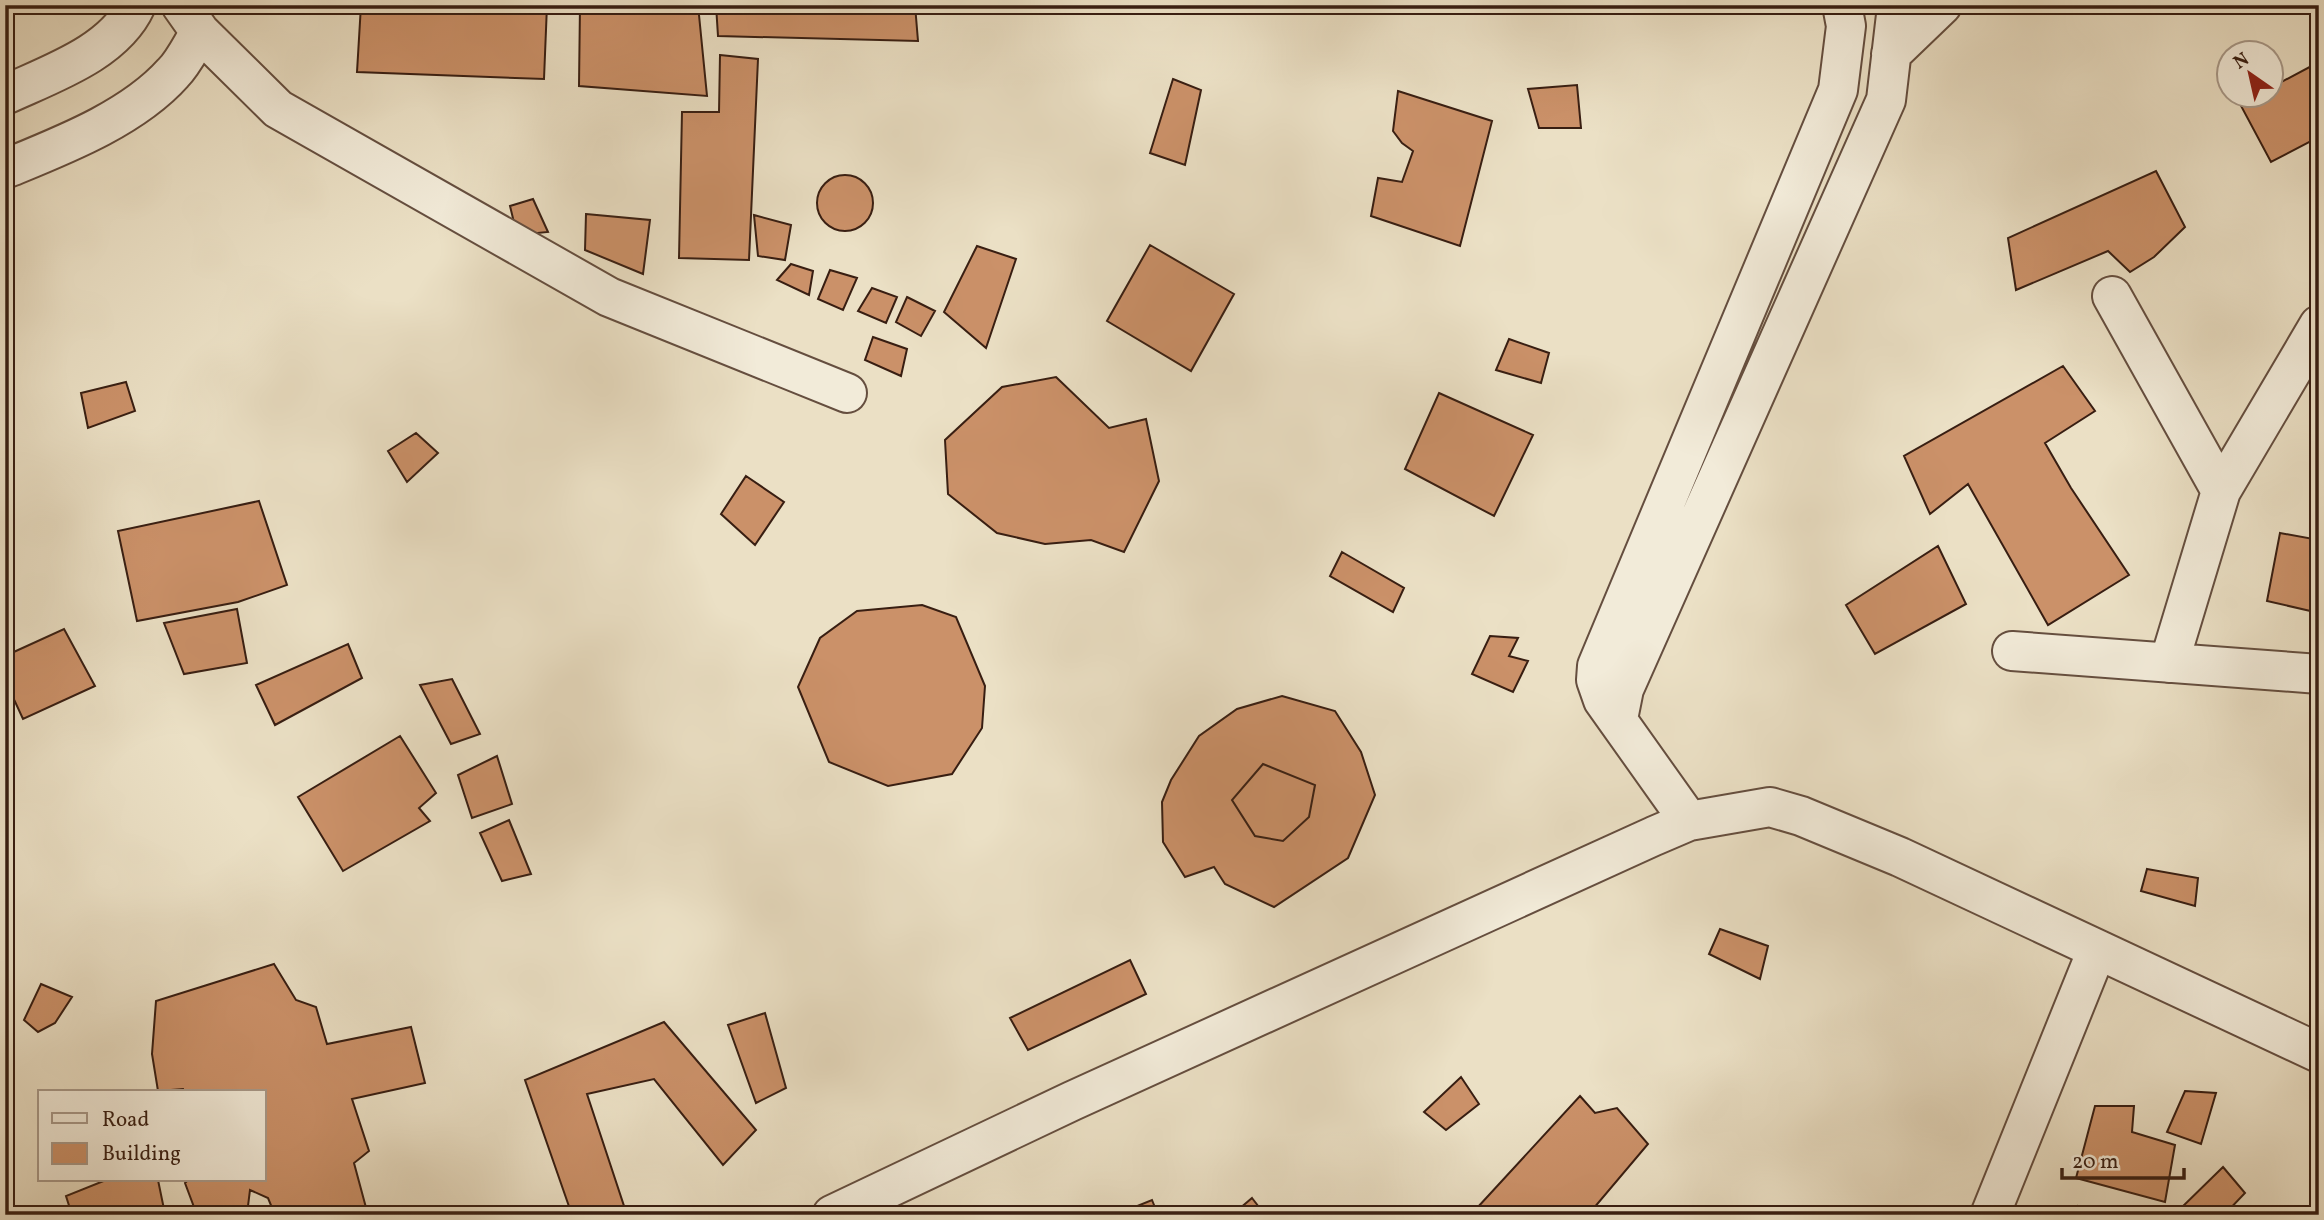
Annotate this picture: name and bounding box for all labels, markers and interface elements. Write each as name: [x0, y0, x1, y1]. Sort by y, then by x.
north arrow: [2216, 38, 2286, 108]
text: N: [2229, 47, 2255, 76]
legend: [38, 1090, 266, 1182]
text: Road: [102, 1106, 149, 1135]
scale bar: [2062, 1136, 2184, 1180]
text: Building: [102, 1140, 181, 1169]
text: 20 m: [2072, 1148, 2118, 1177]

